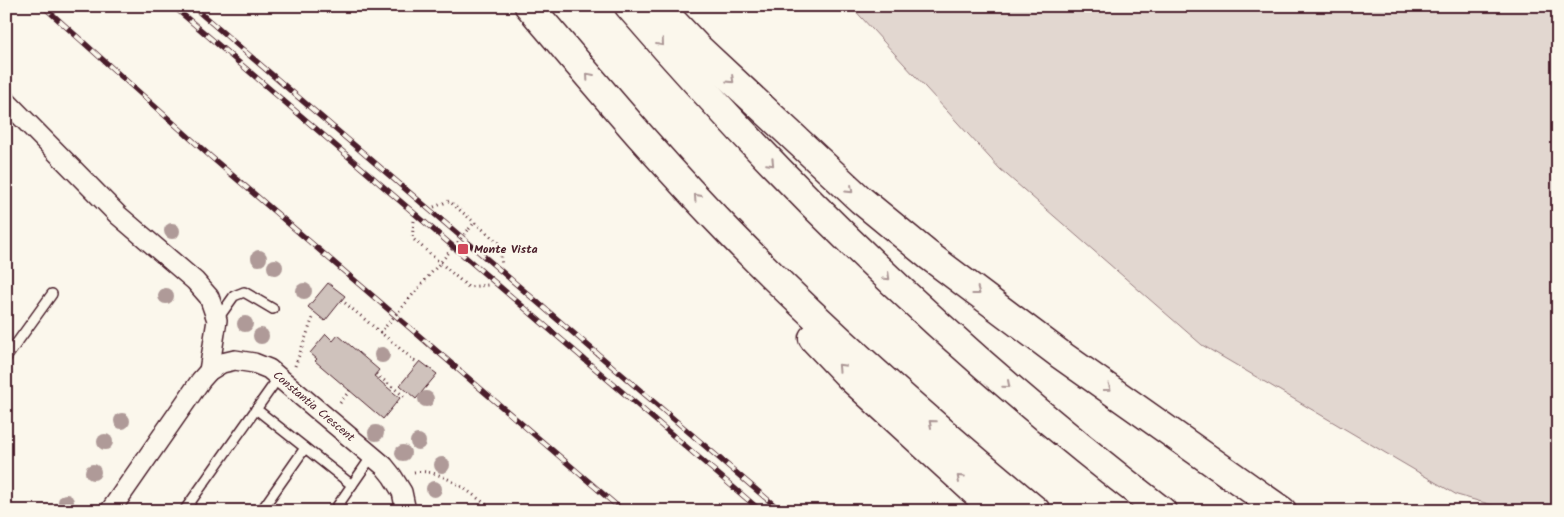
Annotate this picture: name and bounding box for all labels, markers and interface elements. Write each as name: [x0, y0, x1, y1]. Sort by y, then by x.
one-way arrow: [655, 37, 663, 46]
one-way arrow: [585, 72, 594, 81]
one-way arrow: [726, 74, 735, 83]
one-way arrow: [765, 157, 774, 166]
one-way arrow: [845, 184, 854, 193]
one-way arrow: [694, 194, 703, 203]
place label: Monte Vista: [474, 240, 538, 259]
marker: Monte Vista: [456, 242, 470, 256]
one-way arrow: [881, 271, 890, 280]
one-way arrow: [971, 286, 981, 295]
one-way arrow: [838, 364, 847, 373]
street label: Constantia Crescent: [268, 366, 359, 447]
one-way arrow: [1001, 380, 1010, 388]
one-way arrow: [1102, 382, 1111, 392]
one-way arrow: [928, 420, 937, 429]
one-way arrow: [956, 475, 965, 484]

